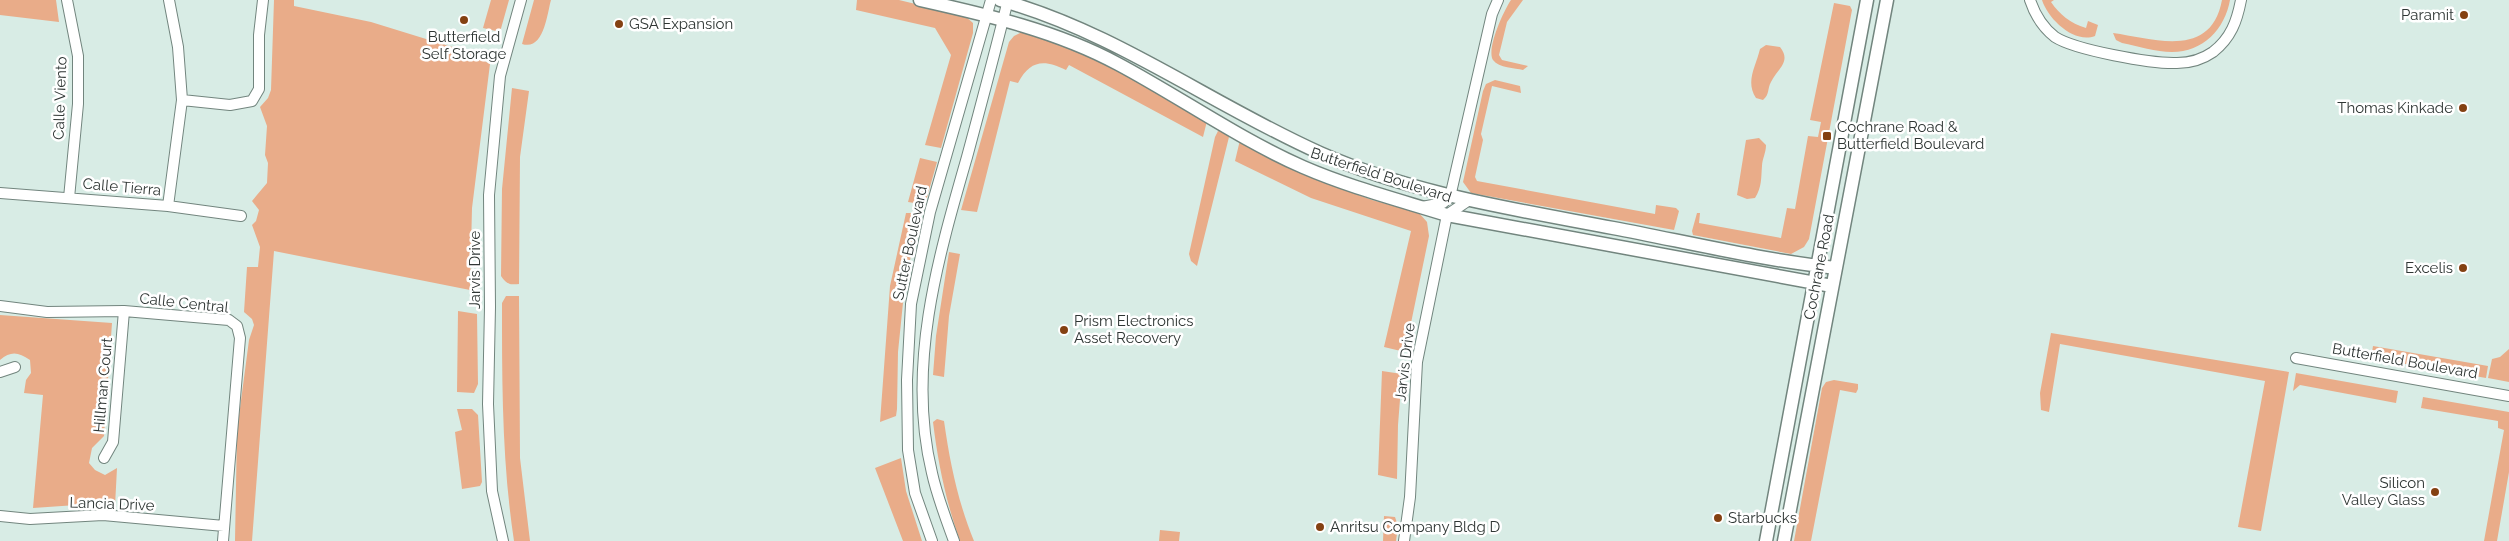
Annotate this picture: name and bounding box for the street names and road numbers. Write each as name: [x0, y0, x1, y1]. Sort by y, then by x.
street label: Calle Viento: [50, 56, 70, 140]
street label: Butterfield Boulevard: [1308, 144, 1454, 206]
street label: Calle Tierra: [82, 175, 162, 199]
street label: Sutter Boulevard: [889, 184, 931, 302]
street label: Cochrane Road: [1800, 213, 1838, 321]
street label: Jarvis Drive: [466, 230, 484, 309]
street label: Calle Central: [139, 289, 230, 317]
street label: Jarvis Drive: [1391, 322, 1419, 402]
street label: Hillman Court: [90, 337, 116, 433]
street label: Butterfield Boulevard: [2331, 339, 2479, 383]
street label: Lancia Drive: [69, 494, 155, 514]

